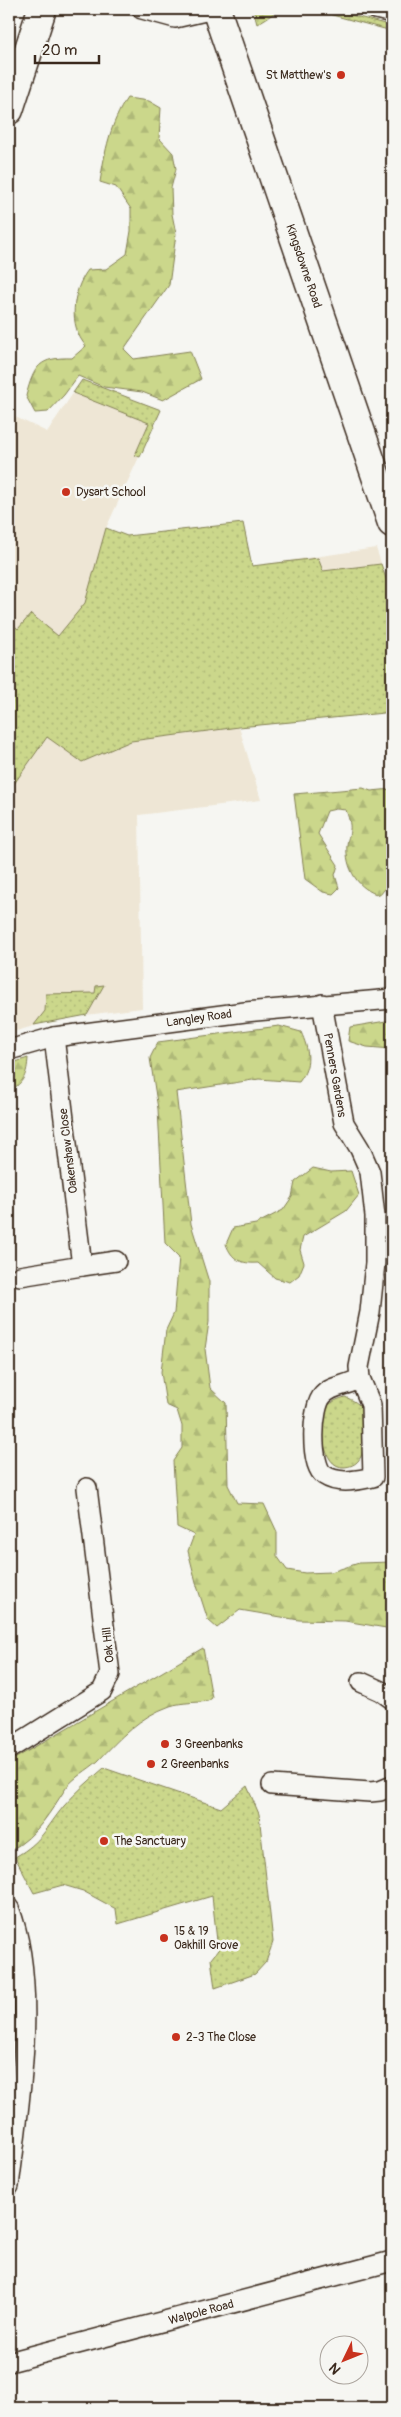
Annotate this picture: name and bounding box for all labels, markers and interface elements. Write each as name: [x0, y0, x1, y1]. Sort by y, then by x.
scale bar: [35, 32, 99, 64]
text: 20 m: [42, 41, 77, 60]
place label: St Matthew's: [266, 68, 332, 83]
marker: St Matthew's: [335, 69, 347, 81]
street label: Kingsdowne Road: [282, 222, 325, 310]
place label: Dysart School: [76, 485, 146, 500]
marker: Dysart School: [60, 486, 72, 498]
street label: Langley Road: [165, 1006, 233, 1031]
street label: Penners Gardens: [320, 1032, 349, 1119]
street label: Oakenshaw Close: [56, 1107, 81, 1194]
street label: Oak Hill: [99, 1626, 118, 1664]
place label: 3 Greenbanks: [175, 1737, 244, 1752]
marker: 3 Greenbanks: [159, 1738, 171, 1750]
place label: 2 Greenbanks: [161, 1757, 230, 1772]
marker: 2 Greenbanks: [145, 1758, 157, 1770]
place label: The Sanctuary: [114, 1834, 186, 1849]
marker: The Sanctuary: [98, 1835, 110, 1847]
place label: 15 & 19 Oakhill Grove: [174, 1924, 238, 1953]
marker: 15 & 19 Oakhill Grove: [158, 1932, 170, 1944]
place label: 2-3 The Close: [186, 2030, 256, 2045]
marker: 2-3 The Close: [170, 2031, 182, 2043]
street label: Walpole Road: [167, 2297, 236, 2328]
north arrow: [318, 2334, 368, 2384]
text: N: [325, 2359, 344, 2378]

